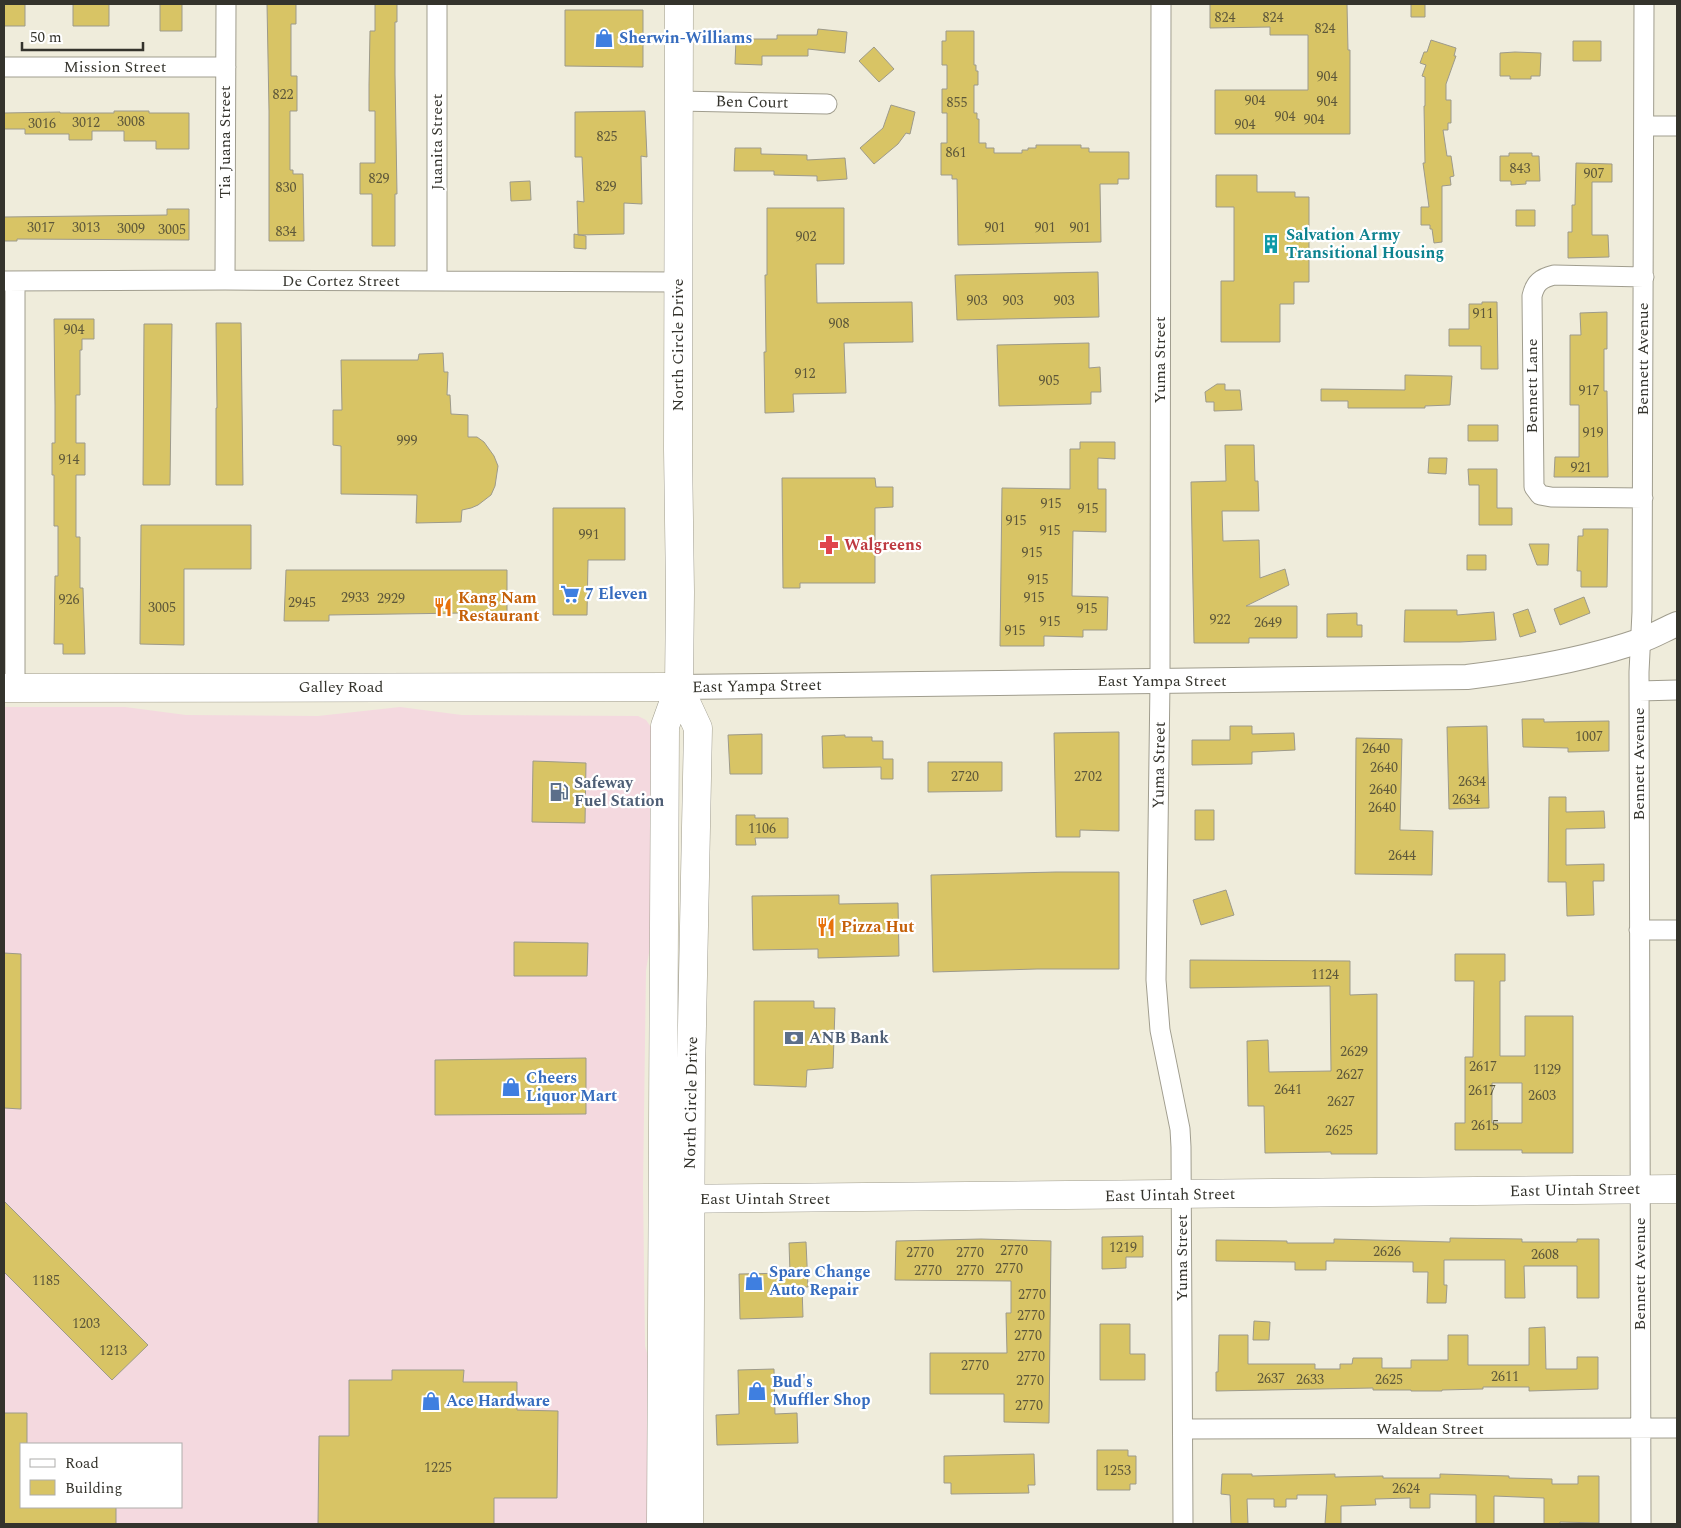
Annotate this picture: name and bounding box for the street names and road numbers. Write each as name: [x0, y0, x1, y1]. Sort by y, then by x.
street label: Mission Street: [64, 55, 167, 79]
street label: Tia Juana Street: [213, 85, 237, 199]
street label: Ben Court: [715, 89, 789, 115]
street label: Juanita Street: [425, 93, 449, 190]
street label: De Cortez Street: [282, 269, 400, 293]
street label: North Circle Drive: [666, 278, 690, 412]
street label: Bennett Avenue: [1631, 303, 1655, 415]
street label: Yuma Street: [1148, 316, 1172, 404]
street label: Bennett Lane: [1520, 338, 1544, 434]
street label: East Yampa Street: [1097, 669, 1227, 693]
street label: East Yampa Street: [692, 673, 822, 699]
street label: Galley Road: [299, 675, 384, 699]
street label: Bennett Avenue: [1627, 708, 1651, 820]
street label: Yuma Street: [1146, 721, 1172, 809]
street label: North Circle Drive: [678, 1036, 704, 1170]
street label: East Uintah Street: [1510, 1177, 1641, 1203]
street label: East Uintah Street: [1105, 1182, 1236, 1208]
street label: East Uintah Street: [700, 1187, 831, 1211]
street label: Yuma Street: [1170, 1214, 1194, 1302]
street label: Bennett Avenue: [1628, 1218, 1652, 1330]
street label: Waldean Street: [1376, 1417, 1484, 1441]

